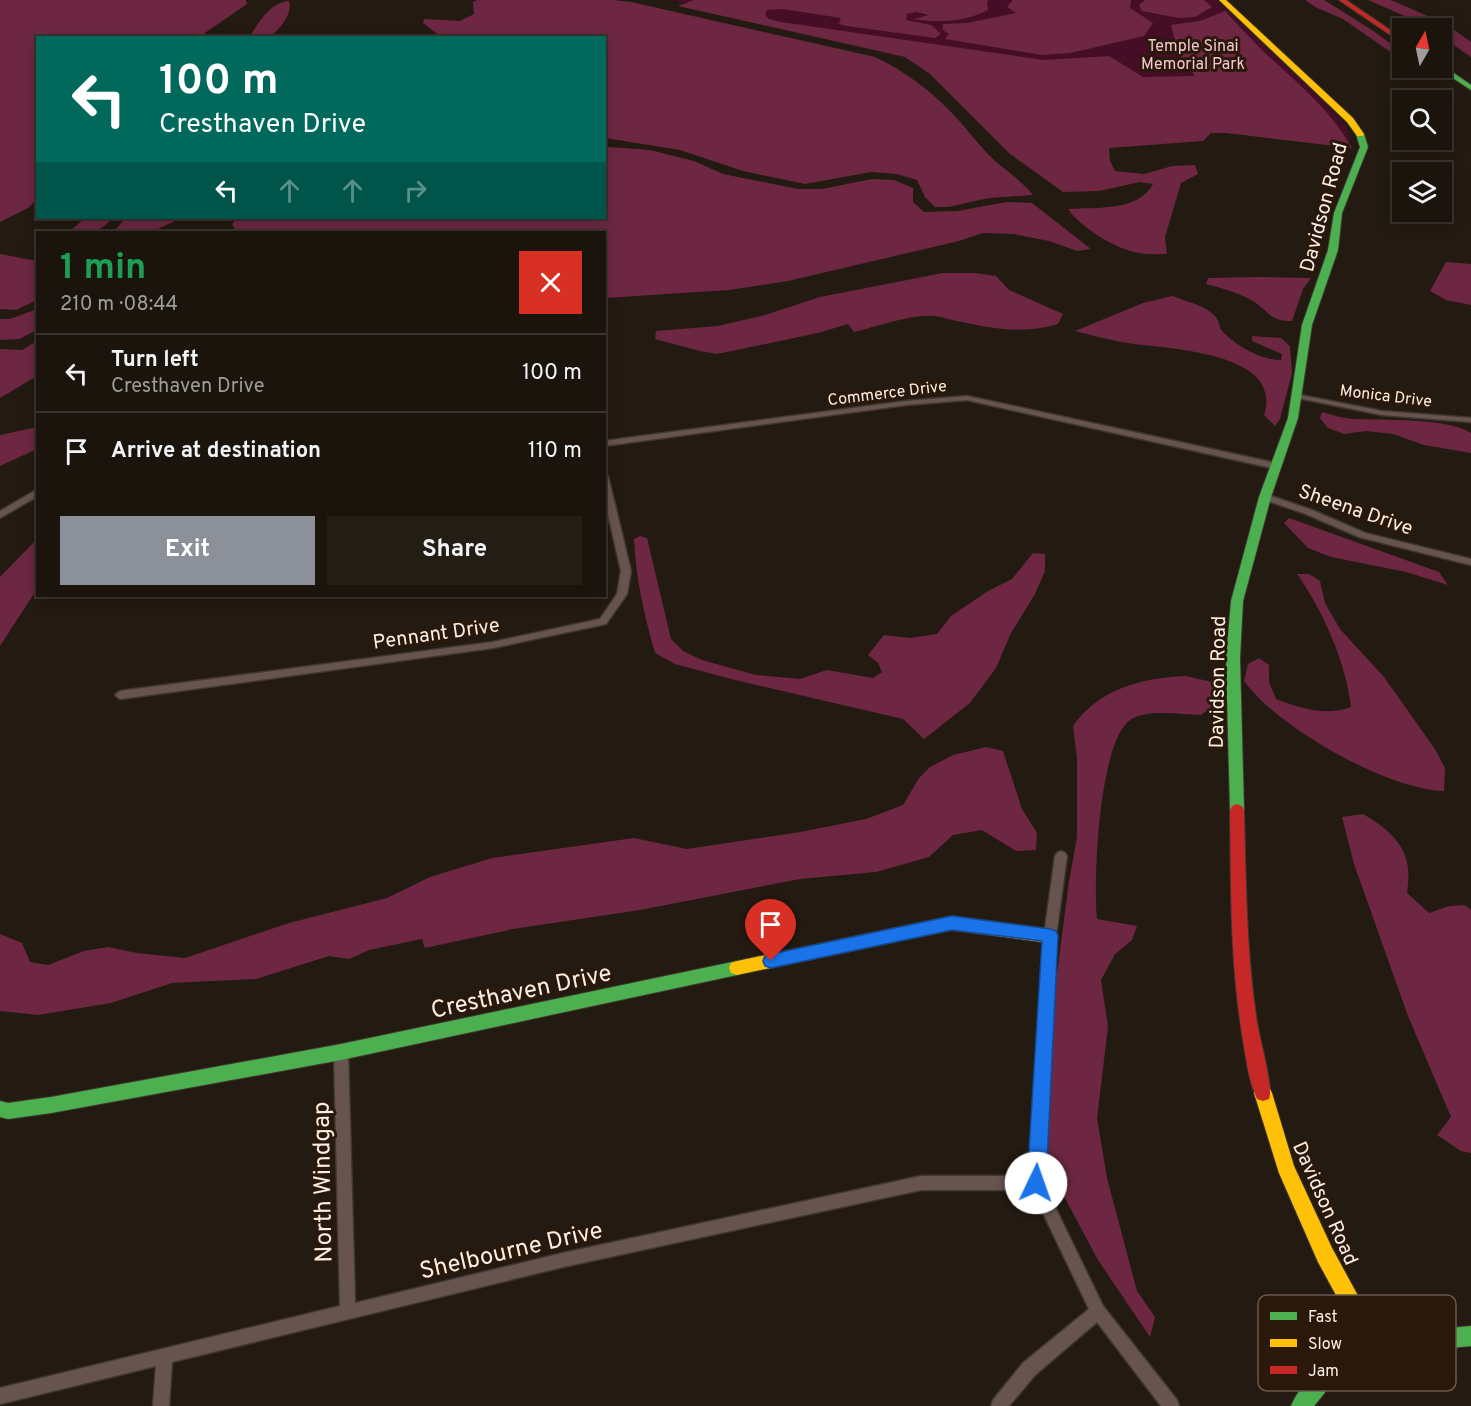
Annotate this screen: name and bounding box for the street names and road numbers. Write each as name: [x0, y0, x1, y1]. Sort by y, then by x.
street label: Davidson Road: [1295, 140, 1355, 275]
street label: Commerce Drive: [827, 377, 948, 411]
street label: Monica Drive: [1339, 381, 1433, 413]
street label: Sheena Drive: [1295, 479, 1416, 543]
street label: Pennant Drive: [371, 613, 501, 657]
street label: Davidson Road: [1205, 615, 1233, 749]
street label: Cresthaven Drive: [428, 959, 615, 1027]
street label: North Windgap: [308, 1101, 340, 1263]
street label: Davidson Road: [1285, 1138, 1363, 1270]
street label: Shelbourne Drive: [417, 1216, 606, 1288]

